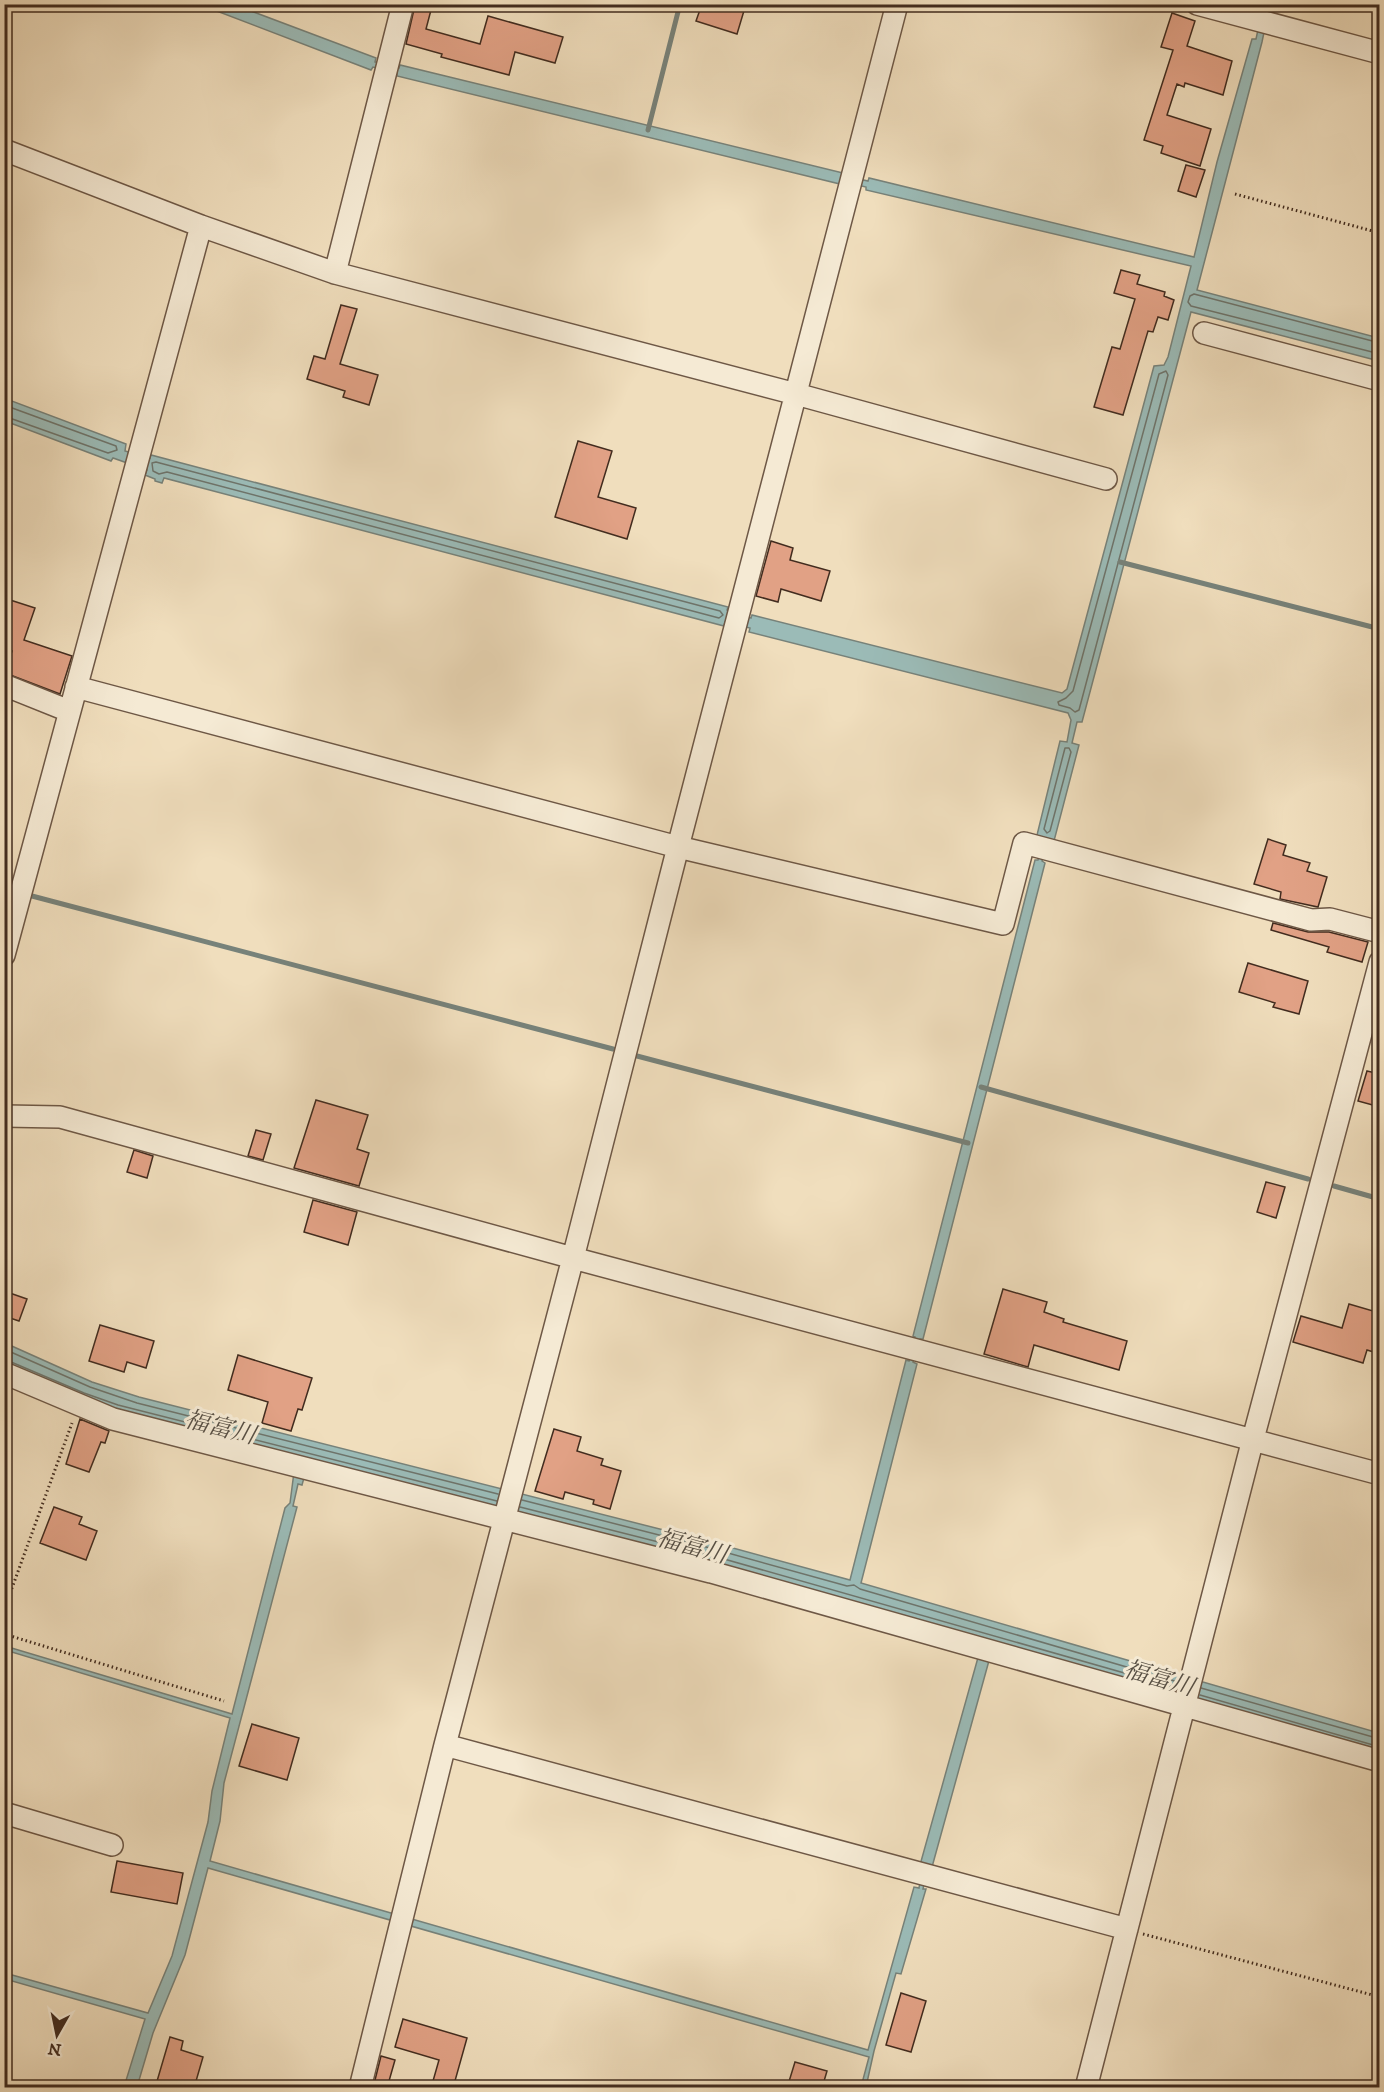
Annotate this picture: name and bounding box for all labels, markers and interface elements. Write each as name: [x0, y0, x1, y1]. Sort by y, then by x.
water label: 福富川: [181, 1405, 261, 1452]
water label: 福富川: [653, 1523, 734, 1572]
water label: 福富川: [1120, 1655, 1201, 1704]
north arrow: [27, 2005, 87, 2065]
text: N: [47, 2038, 63, 2060]

